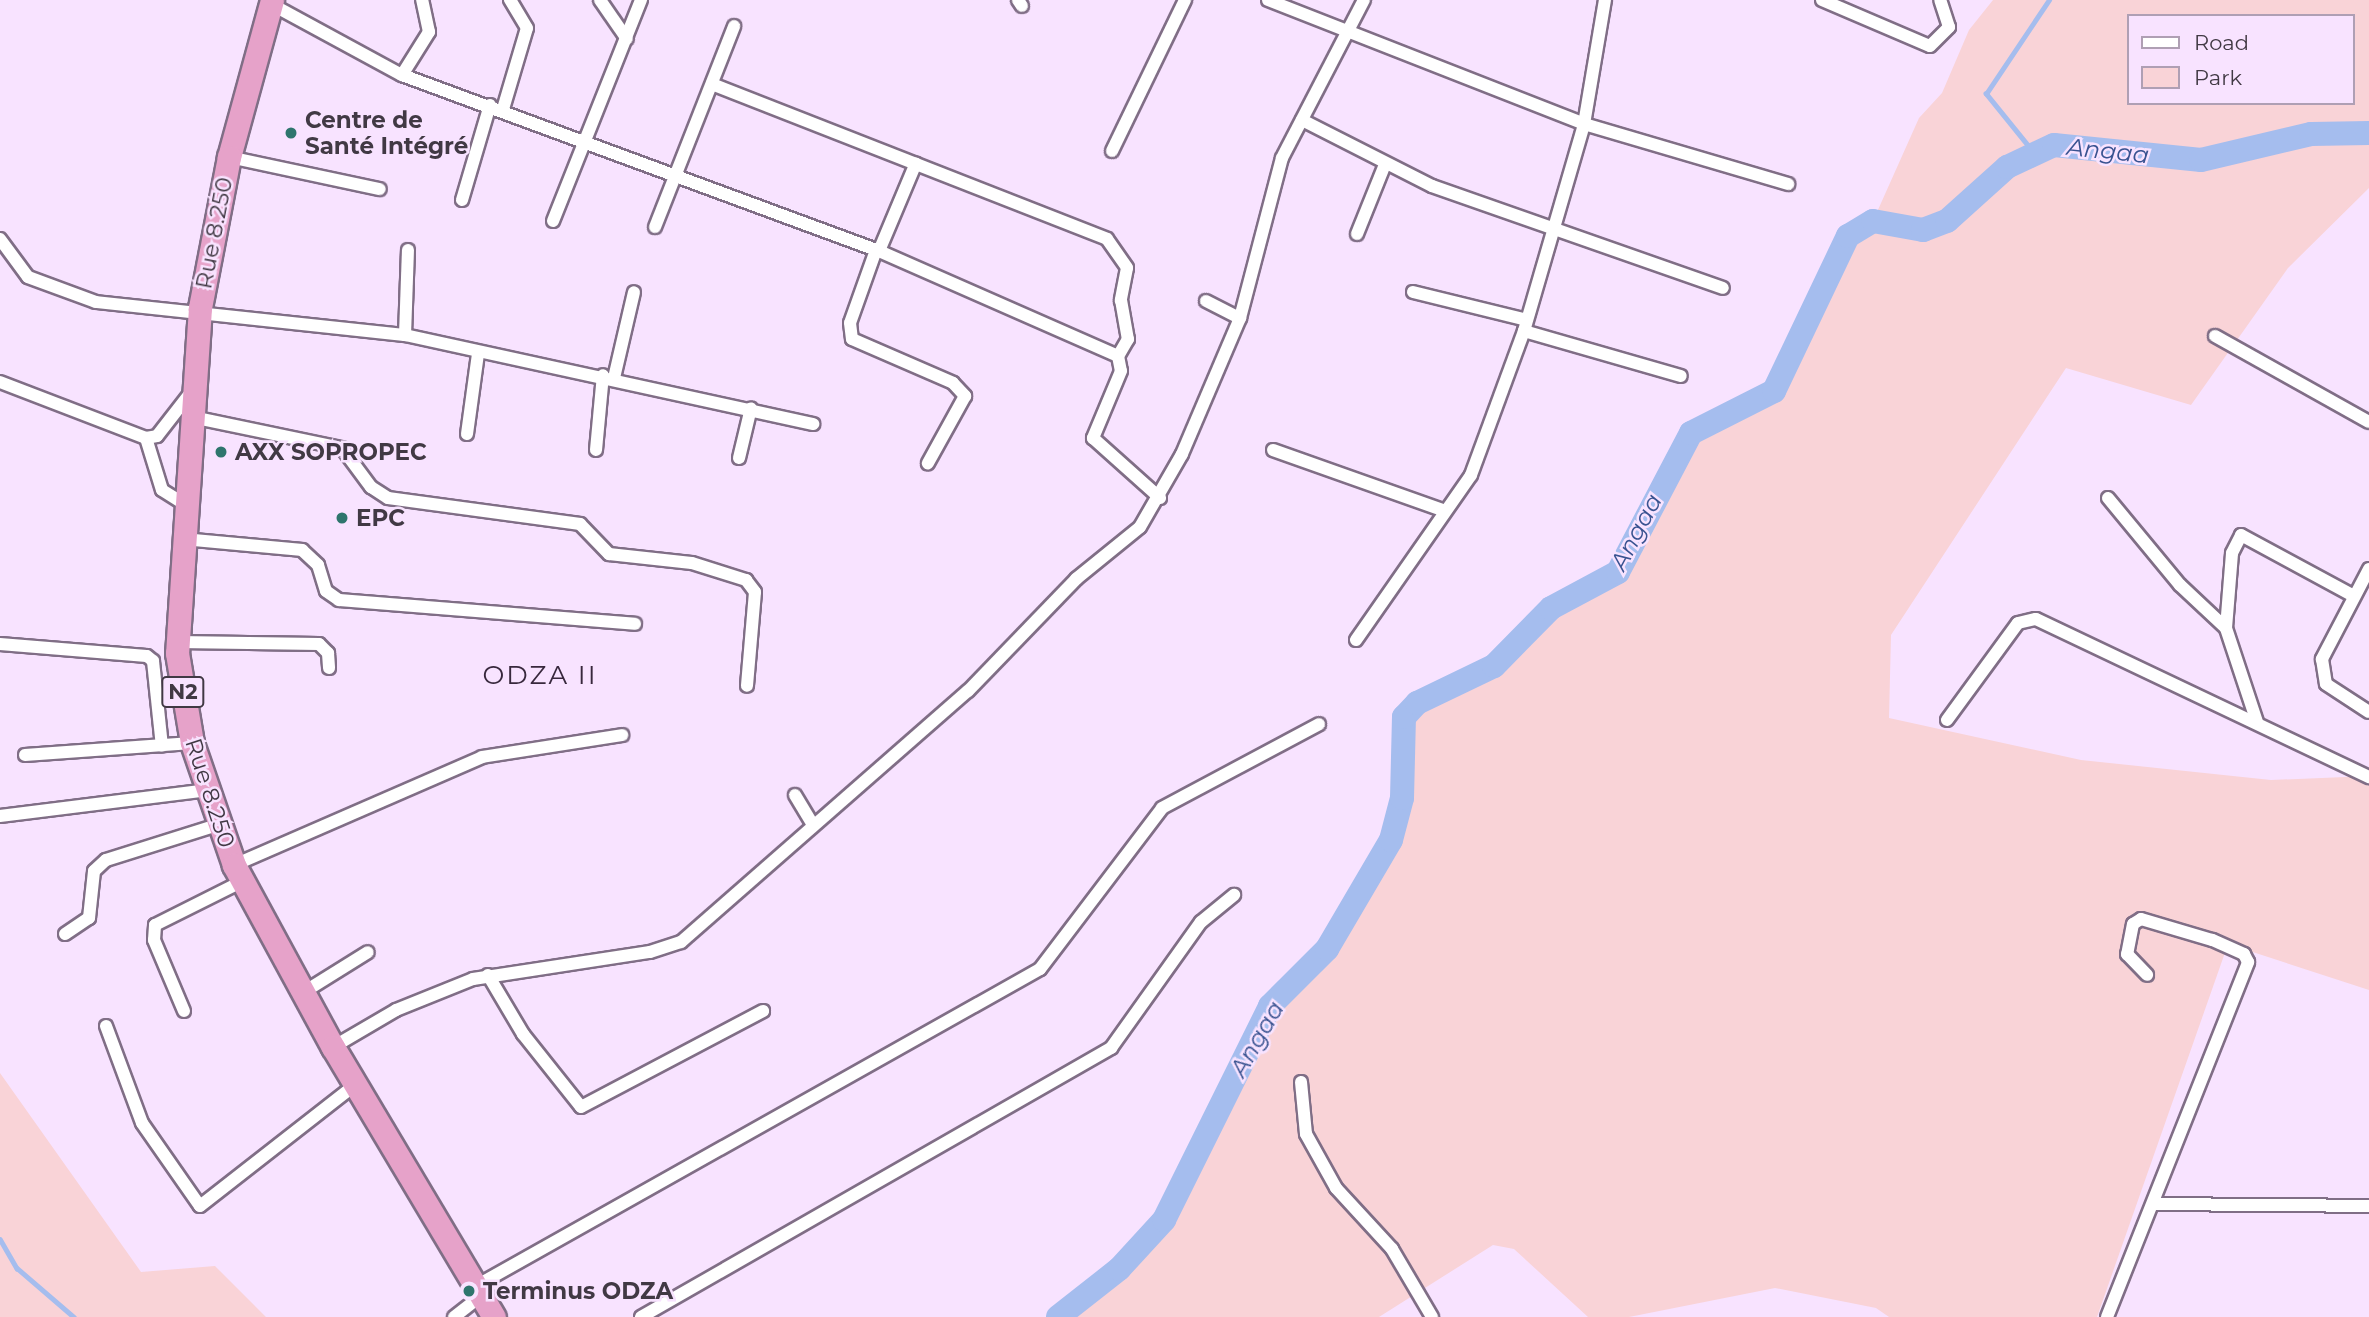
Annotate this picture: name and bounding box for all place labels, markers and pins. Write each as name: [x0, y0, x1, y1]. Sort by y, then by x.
place label: Centre de Santé Intégré: [305, 106, 468, 160]
marker: Centre de Santé Intégré: [283, 125, 299, 141]
place label: AXX SOPROPEC: [235, 438, 427, 466]
marker: AXX SOPROPEC: [213, 444, 229, 460]
place label: EPC: [356, 504, 405, 532]
marker: EPC: [334, 510, 350, 526]
place label: Terminus ODZA: [483, 1277, 673, 1305]
marker: Terminus ODZA: [461, 1283, 477, 1299]

